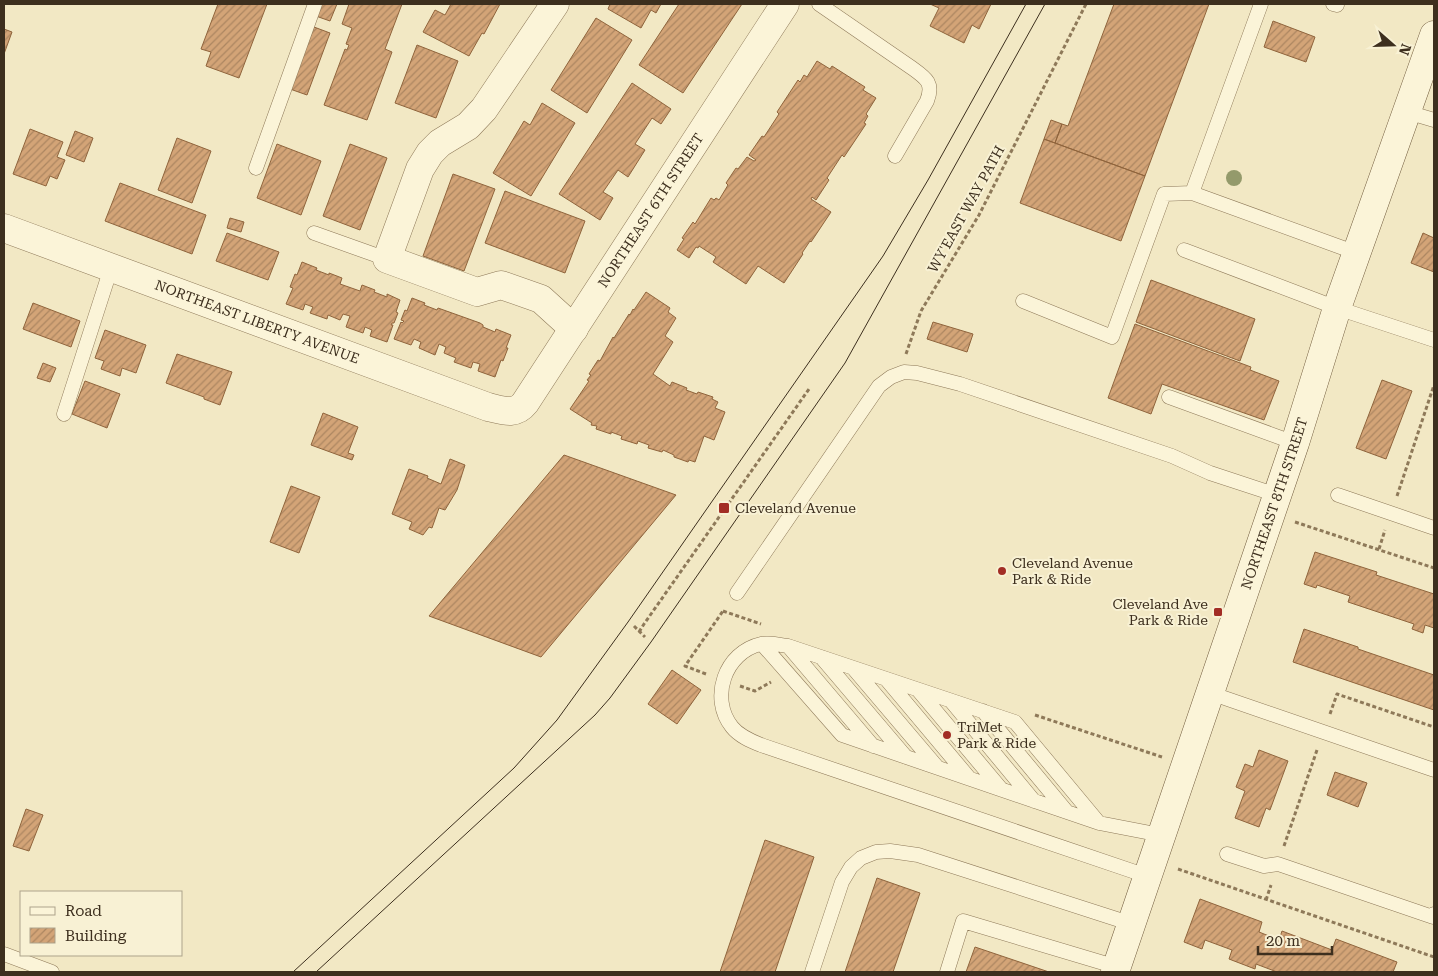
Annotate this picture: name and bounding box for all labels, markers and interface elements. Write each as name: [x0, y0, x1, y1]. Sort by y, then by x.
north arrow: [1368, 20, 1418, 70]
text: N: [1396, 42, 1415, 57]
street label: NORTHEAST 6TH STREET: [595, 130, 707, 290]
street label: WY'EAST WAY PATH: [924, 142, 1008, 275]
street label: NORTHEAST LIBERTY AVENUE: [153, 277, 362, 367]
street label: NORTHEAST 8TH STREET: [1238, 415, 1311, 591]
place label: Cleveland Avenue: [735, 500, 856, 516]
marker: Cleveland Avenue: [717, 501, 731, 515]
place label: Cleveland Avenue Park & Ride: [1012, 555, 1133, 587]
marker: Cleveland Avenue Park & Ride: [996, 565, 1008, 577]
place label: Cleveland Ave Park & Ride: [1112, 596, 1208, 628]
marker: Cleveland Ave Park & Ride: [1212, 606, 1224, 618]
place label: TriMet Park & Ride: [957, 719, 1036, 751]
marker: TriMet Park & Ride: [941, 729, 953, 741]
legend: [20, 891, 182, 956]
text: Road: [65, 902, 102, 920]
scale bar: [1258, 924, 1332, 956]
text: Building: [65, 927, 127, 945]
text: 20 m: [1266, 932, 1301, 950]

